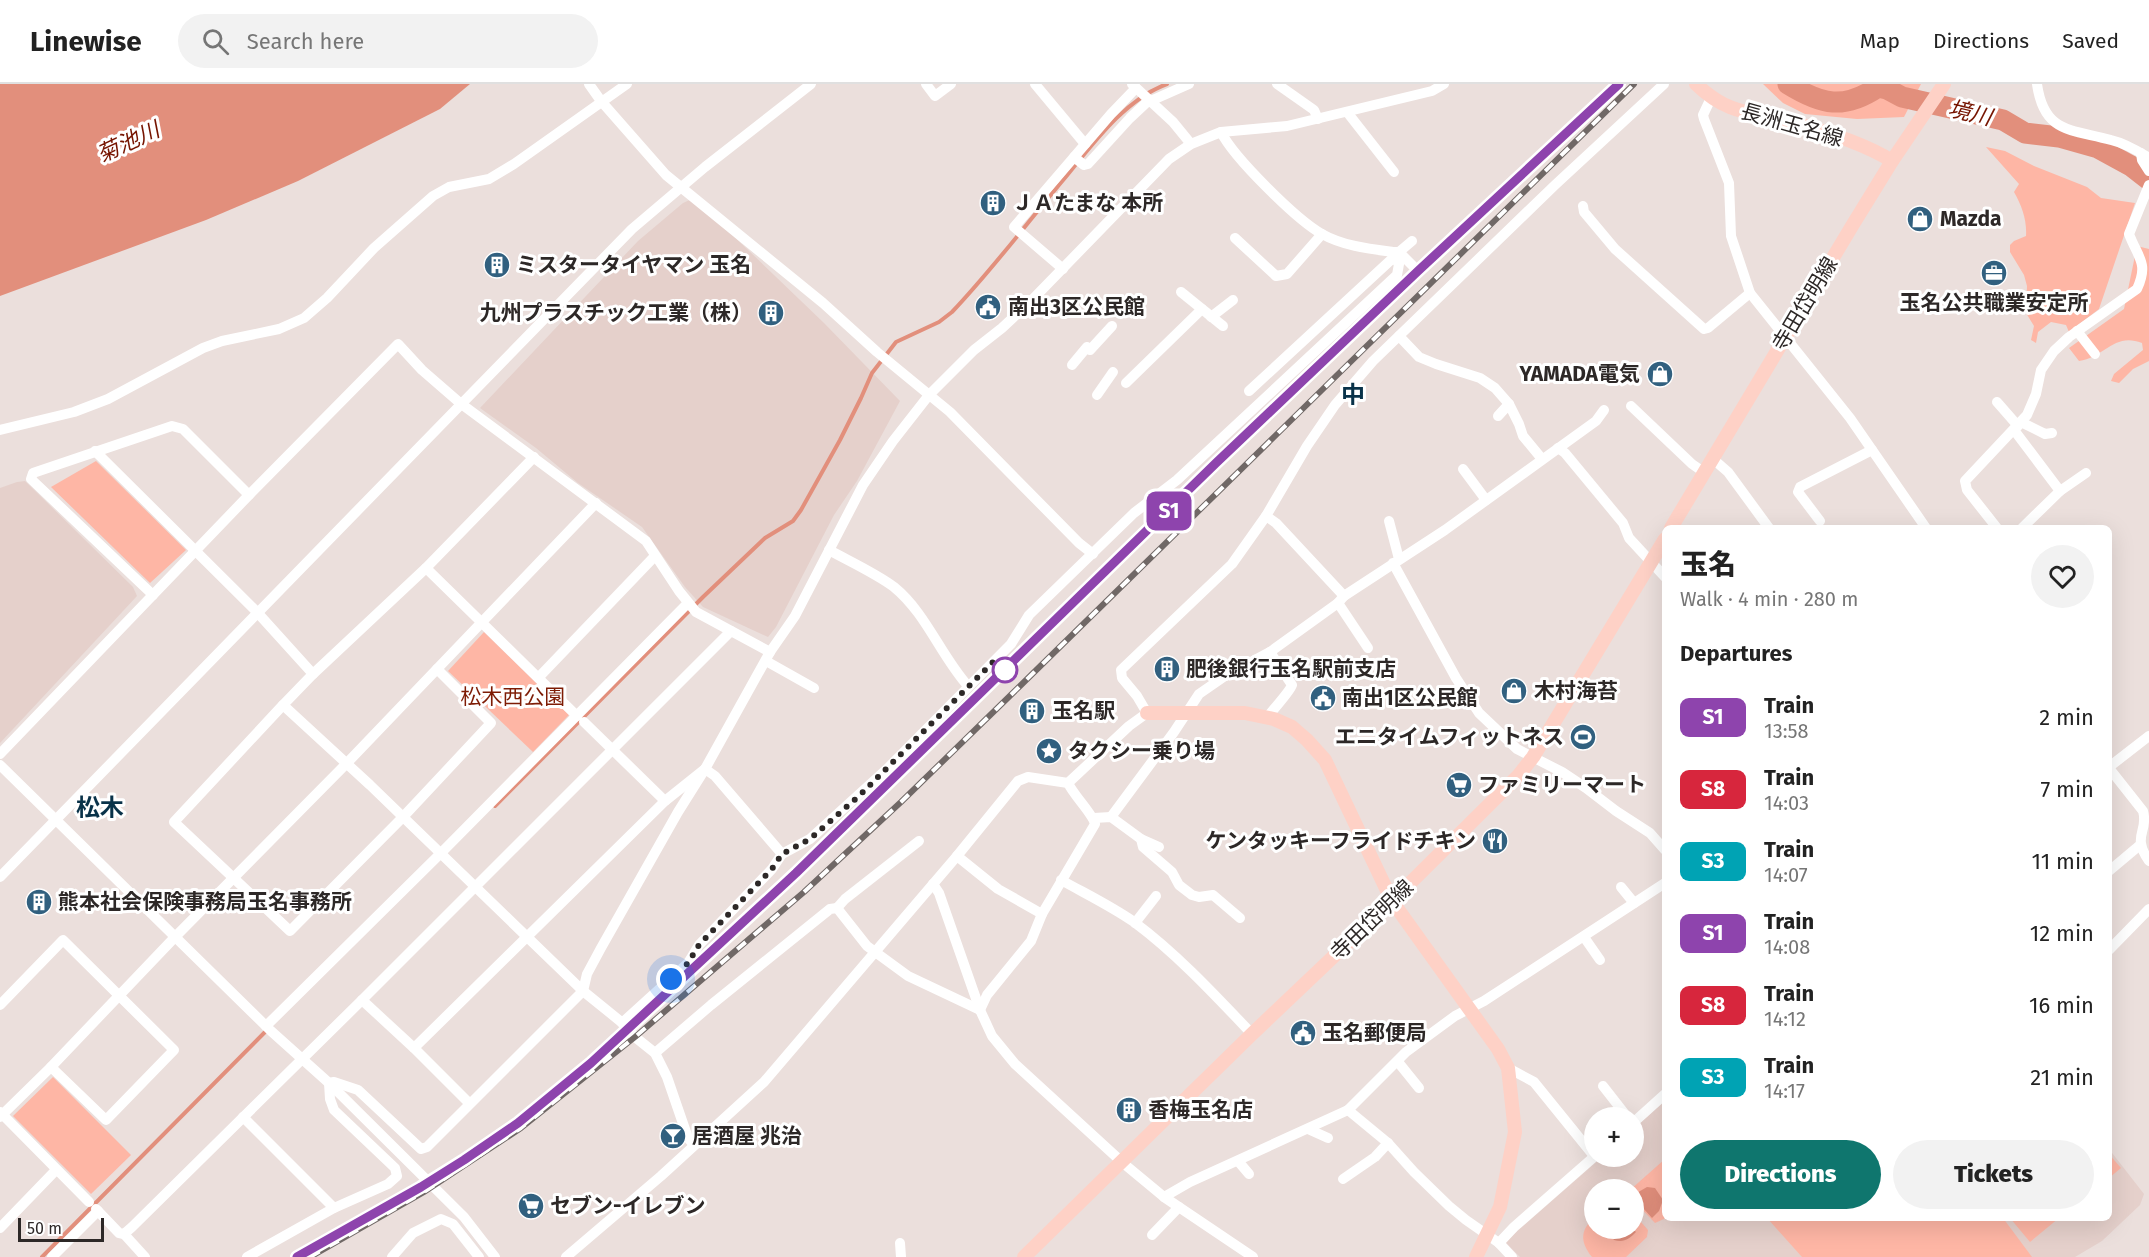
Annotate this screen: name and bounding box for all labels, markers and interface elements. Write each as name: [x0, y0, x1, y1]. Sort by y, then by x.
search box: [178, 14, 598, 68]
text: Linewise: [30, 25, 142, 58]
icon: search: [199, 25, 232, 58]
text: Search here: [247, 28, 364, 55]
text: Map: [1860, 28, 1900, 54]
text: Directions: [1933, 28, 2029, 54]
text: Saved: [2062, 28, 2119, 54]
water label: 境川: [1946, 95, 1996, 132]
street label: 長洲玉名線: [1738, 98, 1846, 152]
water label: 菊池川: [92, 115, 165, 168]
building icon: ＪＡたまな 本所: [978, 188, 1008, 218]
place label: ＪＡたまな 本所: [1012, 190, 1163, 216]
shop icon: Mazda: [1905, 204, 1935, 234]
place label: Mazda: [1940, 206, 2002, 232]
building icon: ミスタータイヤマン 玉名: [482, 250, 512, 280]
place label: ミスタータイヤマン 玉名: [516, 252, 751, 278]
street label: 寺田岱明線: [1767, 252, 1843, 356]
office icon: 玉名公共職業安定所: [1979, 258, 2009, 288]
place label: 玉名公共職業安定所: [1900, 290, 2089, 316]
public building icon: 南出3区公民館: [973, 292, 1003, 322]
place label: 南出3区公民館: [1008, 294, 1145, 320]
building icon: 九州プラスチック工業（株）: [756, 298, 786, 328]
place label: 九州プラスチック工業（株）: [479, 300, 752, 326]
shop icon: YAMADA電気: [1645, 359, 1675, 389]
place label: YAMADA電気: [1519, 361, 1640, 387]
district label: 中: [1341, 381, 1365, 409]
line badge: S1: [1142, 492, 1196, 530]
text: S1: [1159, 498, 1180, 524]
button: heart: [2031, 545, 2094, 608]
text: 玉名: [1680, 548, 1736, 581]
text: Walk · 4 min · 280 m: [1680, 587, 1858, 611]
text: Departures: [1680, 640, 1792, 667]
building icon: 肥後銀行玉名駅前支店: [1152, 654, 1182, 684]
place label: 肥後銀行玉名駅前支店: [1186, 656, 1396, 682]
unlabelled marker: [992, 657, 1018, 683]
shop icon: 木村海苔: [1499, 676, 1529, 706]
place label: 木村海苔: [1534, 678, 1618, 704]
public building icon: 南出1区公民館: [1308, 683, 1338, 713]
park label: 松木西公園: [461, 684, 566, 710]
place label: 南出1区公民館: [1342, 685, 1478, 711]
text: Train: [1764, 692, 1814, 719]
building icon: 玉名駅: [1017, 696, 1047, 726]
place label: 玉名駅: [1052, 698, 1115, 724]
text: S1: [1703, 704, 1724, 730]
text: 2 min: [2039, 704, 2094, 731]
text: 13:58: [1764, 719, 1809, 743]
sports icon: エニタイムフィットネス: [1568, 722, 1598, 752]
place label: エニタイムフィットネス: [1335, 724, 1564, 750]
place icon: タクシー乗り場: [1034, 736, 1064, 766]
place label: タクシー乗り場: [1068, 738, 1215, 764]
text: Train: [1764, 764, 1814, 791]
supermarket icon: ファミリーマート: [1444, 770, 1474, 800]
place label: ファミリーマート: [1478, 772, 1646, 798]
text: S8: [1701, 776, 1725, 802]
text: 7 min: [2040, 776, 2094, 803]
text: 14:03: [1764, 791, 1809, 815]
district label: 松木: [76, 794, 124, 822]
restaurant icon: ケンタッキーフライドチキン: [1480, 826, 1510, 856]
place label: ケンタッキーフライドチキン: [1206, 828, 1476, 854]
text: Train: [1764, 836, 1814, 863]
text: S3: [1702, 848, 1724, 874]
text: 11 min: [2031, 848, 2094, 875]
text: 14:07: [1764, 863, 1808, 887]
street label: 寺田岱明線: [1325, 874, 1419, 966]
building icon: 熊本社会保険事務局玉名事務所: [24, 887, 54, 917]
place label: 熊本社会保険事務局玉名事務所: [58, 889, 352, 915]
text: Train: [1764, 908, 1814, 935]
text: S1: [1703, 920, 1724, 946]
text: 12 min: [2030, 920, 2094, 947]
text: 14:08: [1764, 935, 1810, 959]
your location: [656, 964, 686, 994]
text: Train: [1764, 980, 1814, 1007]
text: S8: [1701, 992, 1725, 1018]
text: 16 min: [2029, 992, 2094, 1019]
text: 14:12: [1764, 1007, 1806, 1031]
public building icon: 玉名郵便局: [1288, 1018, 1318, 1048]
place label: 玉名郵便局: [1322, 1020, 1427, 1046]
text: Train: [1764, 1052, 1814, 1079]
text: S3: [1702, 1064, 1724, 1090]
text: 21 min: [2030, 1064, 2094, 1091]
text: 14:17: [1764, 1079, 1805, 1103]
building icon: 香梅玉名店: [1114, 1095, 1144, 1125]
place label: 香梅玉名店: [1148, 1097, 1253, 1123]
map controls: [1584, 1107, 1644, 1239]
button: +: [1584, 1107, 1644, 1167]
bar icon: 居酒屋 兆治: [658, 1121, 688, 1151]
place label: 居酒屋 兆治: [692, 1123, 802, 1149]
button: Directions: [1680, 1140, 1881, 1209]
button: Tickets: [1893, 1140, 2094, 1209]
button: −: [1584, 1179, 1644, 1239]
supermarket icon: セブン-イレブン: [516, 1191, 546, 1221]
place label: セブン-イレブン: [550, 1193, 706, 1219]
scale bar: [18, 1215, 104, 1242]
text: 50 m: [27, 1219, 62, 1238]

